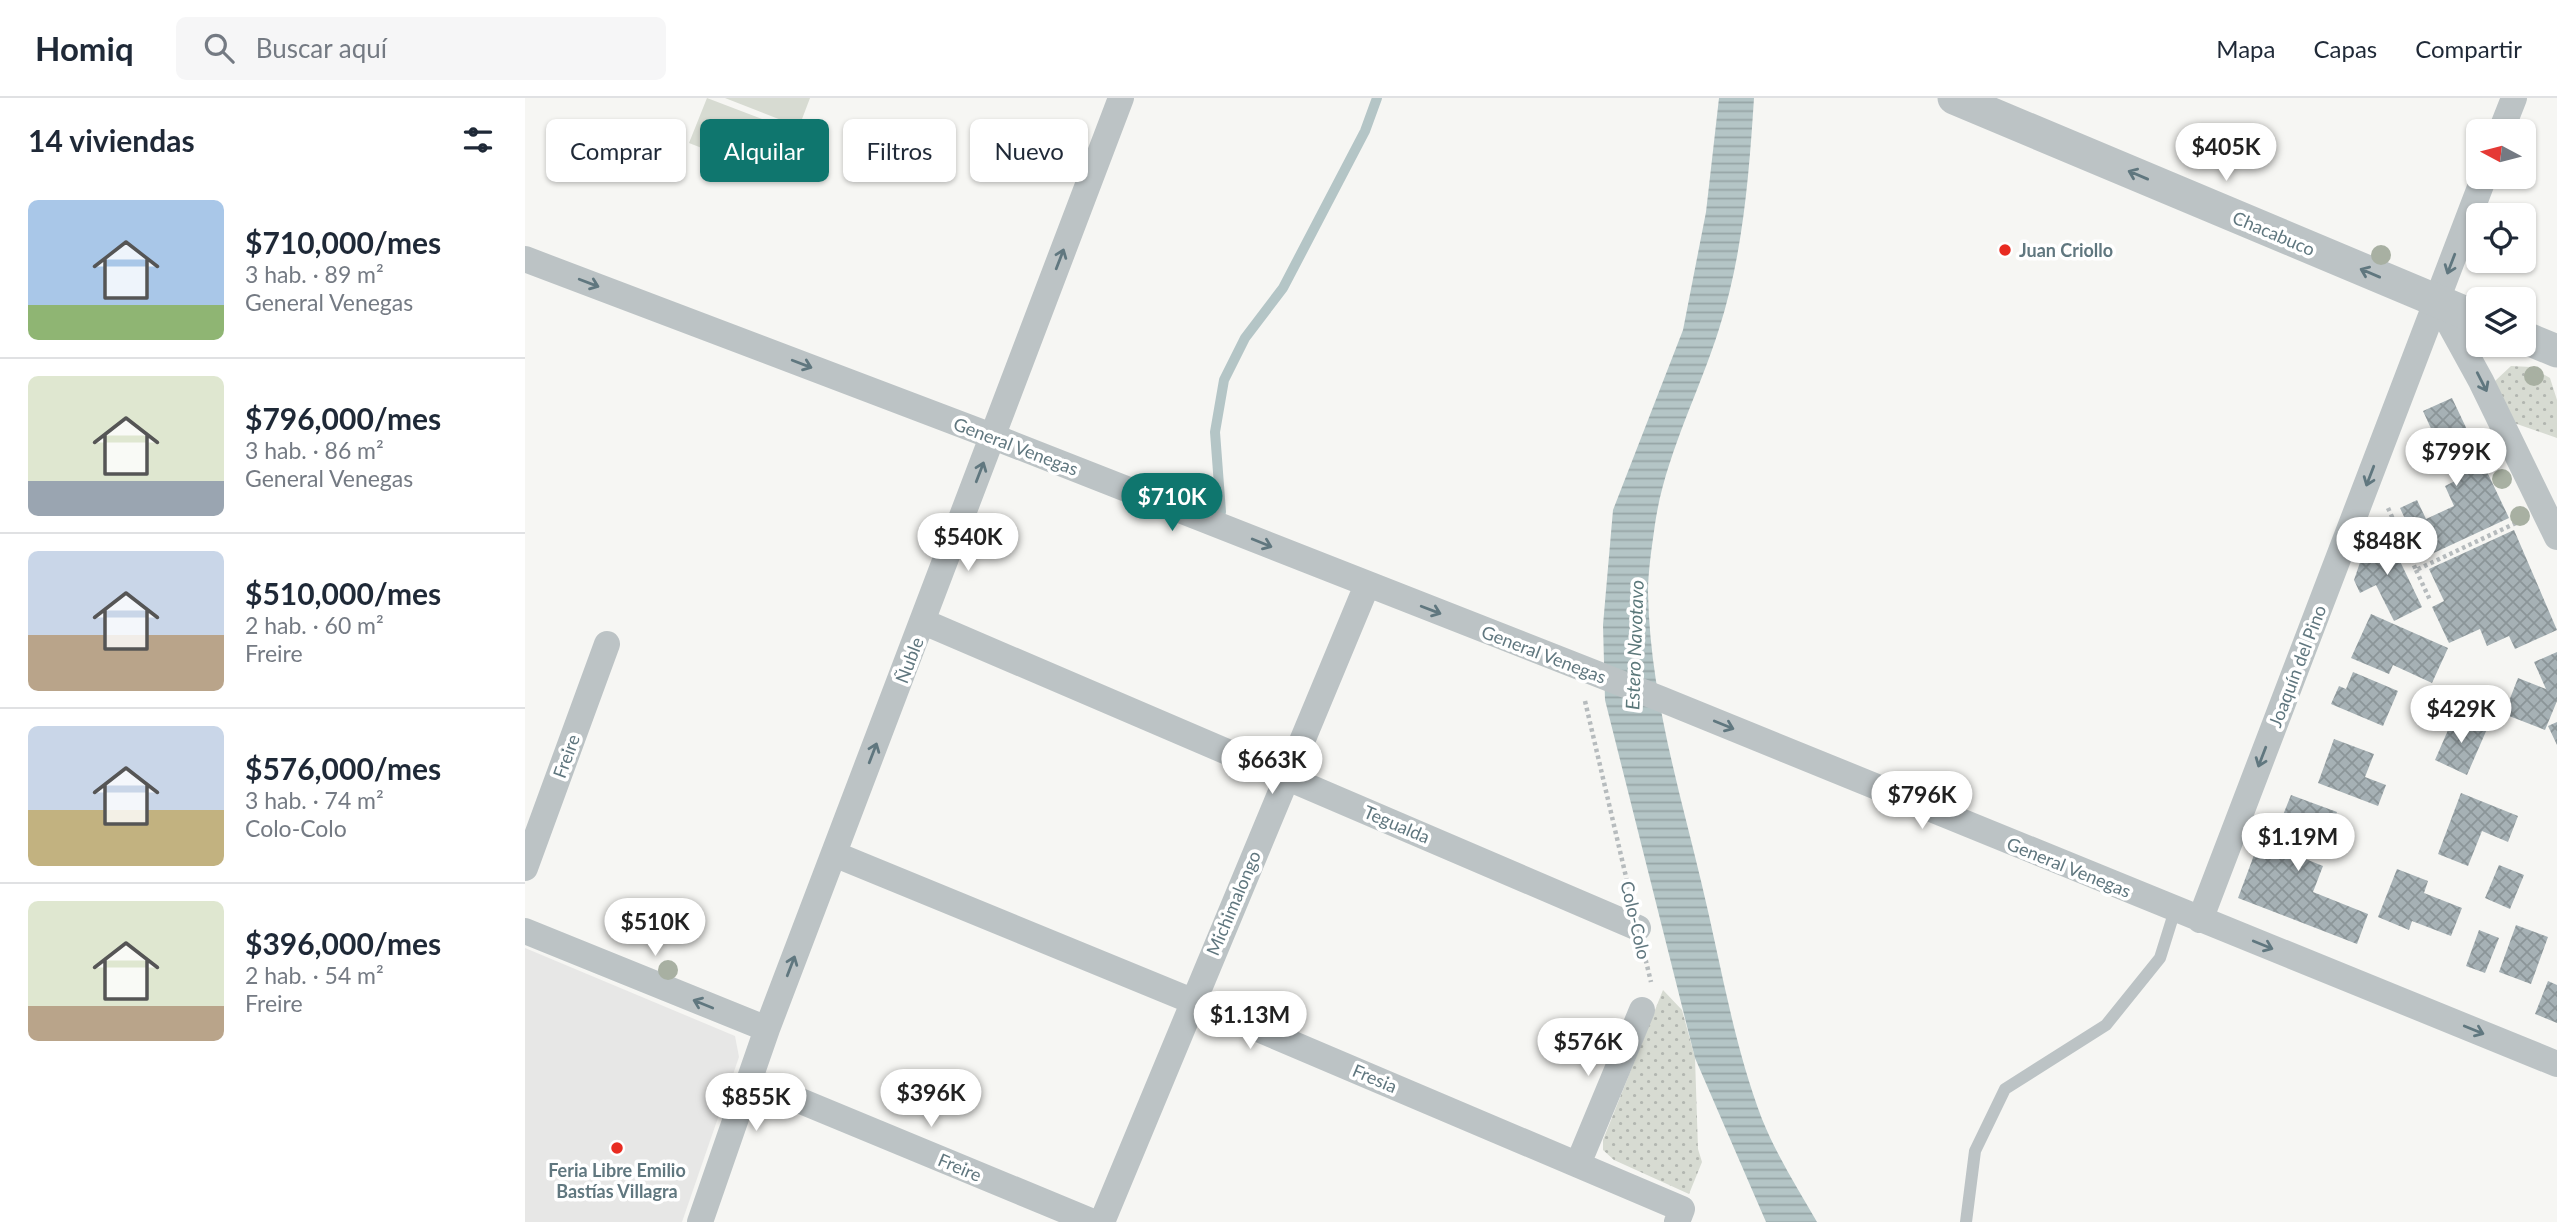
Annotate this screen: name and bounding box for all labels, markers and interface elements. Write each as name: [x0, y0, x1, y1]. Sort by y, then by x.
search box: [176, 17, 666, 80]
text: Homiq: [35, 28, 134, 68]
icon: search: [200, 29, 238, 67]
text: Buscar aquí: [256, 32, 387, 64]
text: Mapa: [2216, 34, 2275, 63]
text: Capas: [2313, 34, 2377, 63]
text: Compartir: [2415, 34, 2522, 63]
chip: Comprar: [546, 119, 686, 182]
chip: Alquilar: [700, 119, 829, 182]
chip: Filtros: [843, 119, 956, 182]
chip: Nuevo: [970, 119, 1088, 182]
north arrow: [2466, 119, 2536, 189]
map controls: [2466, 119, 2536, 357]
icon: filters: [459, 121, 497, 159]
text: 14 viviendas: [28, 122, 195, 158]
pin: $405K: [2177, 123, 2275, 183]
text: $405K: [2191, 132, 2261, 160]
one-way arrow: [2127, 168, 2149, 181]
button: locate: [2466, 203, 2536, 273]
street label: Chacabuco: [2230, 206, 2318, 260]
text: $710,000/mes: [245, 224, 441, 260]
icon: home: [84, 228, 168, 312]
place label: Juan Criollo: [2019, 239, 2113, 261]
marker: Juan Criollo: [1997, 242, 2013, 258]
one-way arrow: [1055, 249, 1068, 270]
one-way arrow: [2444, 252, 2457, 274]
text: 3 hab. · 89 m²: [245, 260, 384, 288]
one-way arrow: [2360, 266, 2381, 279]
one-way arrow: [577, 278, 599, 290]
button: layers: [2466, 287, 2536, 357]
text: General Venegas: [245, 288, 413, 316]
one-way arrow: [790, 358, 812, 371]
one-way arrow: [2475, 372, 2489, 392]
text: $796,000/mes: [245, 400, 441, 436]
icon: home: [84, 404, 168, 488]
street label: General Venegas: [951, 412, 1082, 480]
pin: $799K: [2407, 428, 2505, 488]
text: 3 hab. · 86 m²: [245, 436, 384, 464]
text: $799K: [2421, 437, 2491, 465]
one-way arrow: [975, 462, 988, 483]
text: General Venegas: [245, 464, 413, 492]
one-way arrow: [2362, 464, 2375, 486]
pin: $710K: [1123, 474, 1221, 533]
text: $710K: [1137, 482, 1207, 510]
pin: $540K: [919, 514, 1017, 573]
pin: $848K: [2338, 518, 2436, 577]
text: $540K: [933, 522, 1003, 550]
text: $848K: [2352, 526, 2422, 554]
one-way arrow: [1251, 538, 1272, 551]
text: $510,000/mes: [245, 575, 441, 611]
icon: home: [84, 579, 168, 663]
water label: Estero Navotavo: [1620, 579, 1648, 710]
street label: Joaquín del Pino: [2264, 602, 2330, 730]
one-way arrow: [1419, 604, 1441, 617]
text: 2 hab. · 60 m²: [245, 611, 384, 639]
street label: General Venegas: [1479, 620, 1610, 688]
street label: Ñuble: [890, 634, 928, 686]
text: Freire: [245, 639, 303, 667]
pin: $429K: [2412, 686, 2510, 745]
text: $429K: [2426, 694, 2496, 722]
one-way arrow: [1713, 719, 1734, 732]
street label: Freire: [548, 731, 584, 781]
pin: $663K: [1223, 736, 1321, 796]
one-way arrow: [868, 743, 880, 765]
text: $663K: [1237, 745, 1307, 773]
one-way arrow: [2255, 746, 2268, 767]
text: $576,000/mes: [245, 750, 441, 786]
icon: home: [84, 754, 168, 838]
pin: $796K: [1873, 772, 1971, 831]
text: $796K: [1887, 780, 1957, 808]
text: 3 hab. · 74 m²: [245, 786, 384, 814]
street label: Tegualda: [1361, 800, 1433, 848]
text: Colo-Colo: [245, 814, 347, 842]
pin: $1.19M: [2241, 814, 2355, 873]
text: $1.19M: [2258, 822, 2338, 850]
street label: General Venegas: [2004, 832, 2134, 902]
street label: Michimalongo: [1201, 847, 1265, 959]
street label: Colo-Colo: [1616, 879, 1656, 961]
pin: $510K: [606, 898, 704, 958]
text: $510K: [620, 907, 690, 935]
text: $396,000/mes: [245, 925, 441, 961]
icon: home: [84, 929, 168, 1013]
one-way arrow: [2252, 940, 2274, 953]
one-way arrow: [786, 955, 799, 977]
text: 2 hab. · 54 m²: [245, 961, 384, 989]
text: Freire: [245, 989, 303, 1017]
pin: $1.13M: [1193, 992, 1307, 1051]
one-way arrow: [693, 996, 715, 1009]
text: $1.13M: [1210, 1000, 1290, 1028]
pin: $576K: [1539, 1018, 1637, 1078]
one-way arrow: [2463, 1025, 2485, 1038]
text: $576K: [1553, 1027, 1623, 1055]
street label: Fresia: [1349, 1059, 1401, 1097]
pin: $396K: [882, 1070, 980, 1129]
pin: $855K: [707, 1074, 805, 1133]
text: $396K: [896, 1078, 966, 1106]
text: $855K: [721, 1082, 791, 1110]
marker: Feria Libre Emilio Bastías Villagra: [609, 1140, 625, 1156]
street label: Freire: [935, 1148, 985, 1186]
place label: Feria Libre Emilio Bastías Villagra: [548, 1159, 686, 1202]

